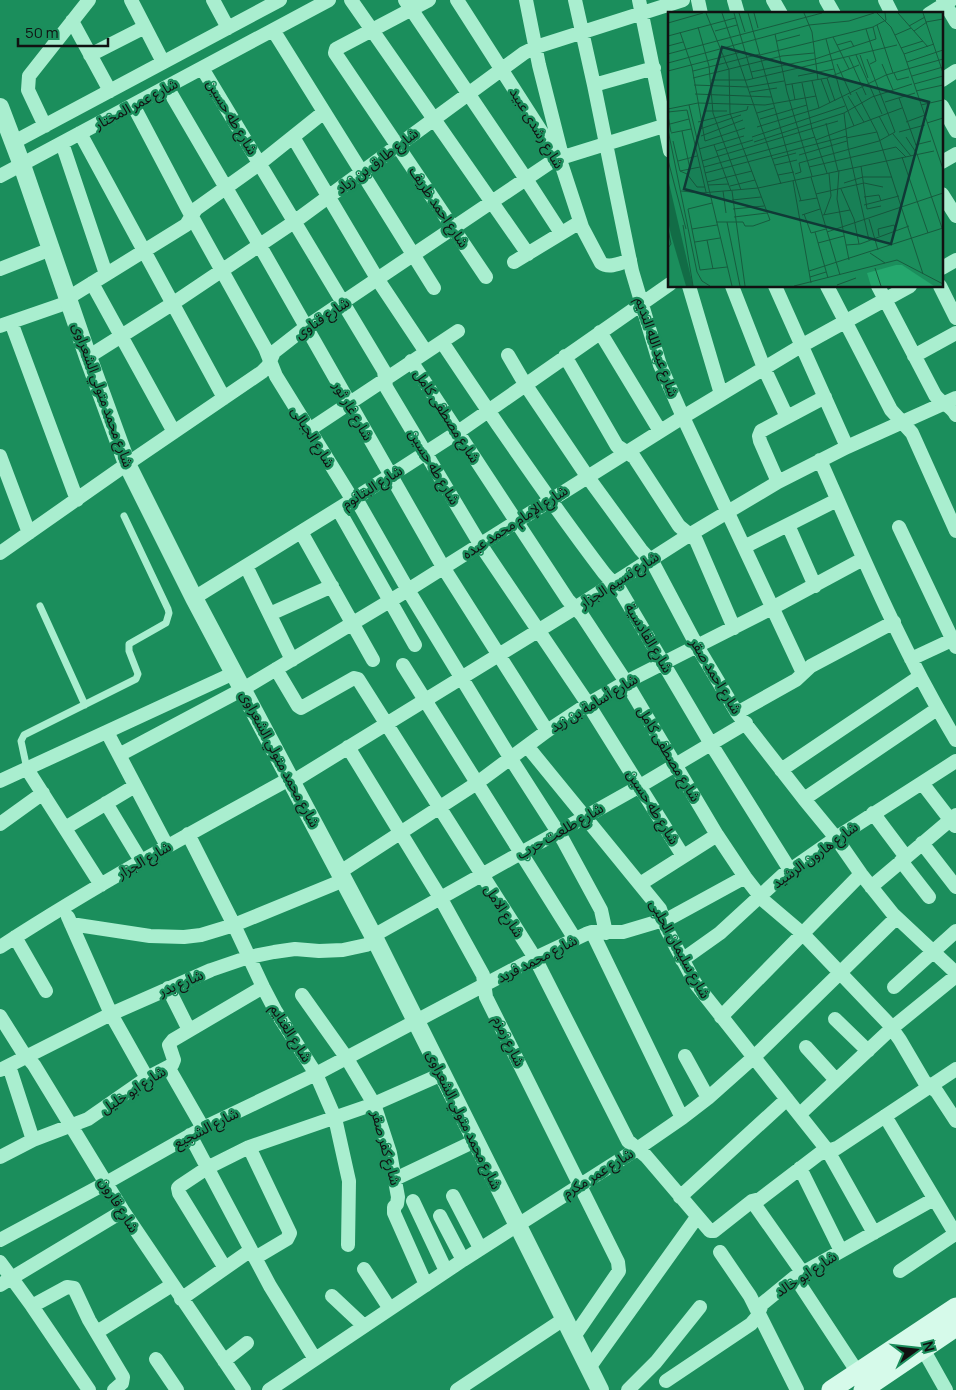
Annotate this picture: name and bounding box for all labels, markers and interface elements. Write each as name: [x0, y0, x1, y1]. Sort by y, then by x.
inset map: [668, 12, 944, 288]
scale bar: [18, 15, 108, 47]
text: 50 m: [25, 22, 59, 43]
street label: شارع عمر المختار: [90, 74, 182, 136]
street label: شارع طه حسين: [201, 76, 262, 159]
street label: شارع رشدى عبيد: [504, 84, 569, 173]
street label: شارع طارق بن زياد: [332, 123, 423, 199]
street label: شارع احمد ظريف: [404, 162, 474, 252]
street label: شارع قناوى: [291, 292, 354, 344]
street label: شارع عبد الله النديم: [630, 294, 683, 400]
street label: شارع محمد متولي الشعراوى: [66, 320, 138, 470]
street label: شارع مصطفى كامل: [408, 365, 485, 467]
street label: شارع غار ثور: [327, 377, 378, 445]
street label: شارع الجبالى: [285, 403, 340, 472]
street label: شارع طه حسين: [403, 426, 464, 509]
street label: شارع البتانوم: [338, 460, 407, 514]
street label: شارع الإمام محمد عبده: [458, 480, 572, 564]
street label: شارع نسيم الجزار: [574, 547, 663, 615]
street label: شارع القادسية: [620, 600, 678, 677]
street label: شارع احمد صقر: [684, 634, 747, 718]
street label: شارع أسامة بن زيد: [547, 669, 642, 738]
street label: شارع محمد متولي الشعراوى: [234, 687, 325, 831]
street label: شارع مصطفى كامل: [632, 703, 705, 806]
street label: شارع طه حسين: [621, 766, 684, 849]
street label: شارع طلعت حرب: [513, 798, 607, 865]
street label: شارع هارون الرشيد: [768, 817, 863, 894]
street label: شارع الجزار: [112, 836, 175, 885]
street label: شارع الامل: [479, 881, 529, 942]
street label: شارع سليمان الحلبى: [644, 896, 715, 1003]
street label: شارع محمد فريد: [493, 930, 581, 989]
street label: شارع بدر: [155, 965, 207, 1003]
street label: شارع الغنايم: [264, 1000, 317, 1067]
street label: شارع زمزم: [487, 1012, 530, 1070]
street label: شارع محمد متولي الشعراوى: [421, 1047, 506, 1193]
street label: شارع ابو خليل: [96, 1061, 170, 1120]
street label: شارع الشجيع: [170, 1103, 242, 1154]
street label: شارع كفر صقر: [365, 1108, 406, 1188]
street label: شارع عمر مكرم: [559, 1143, 638, 1203]
street label: شارع قارون: [93, 1174, 144, 1237]
street label: شارع ابو خالد: [771, 1247, 841, 1302]
north arrow: [891, 1325, 941, 1375]
text: N: [919, 1339, 940, 1354]

